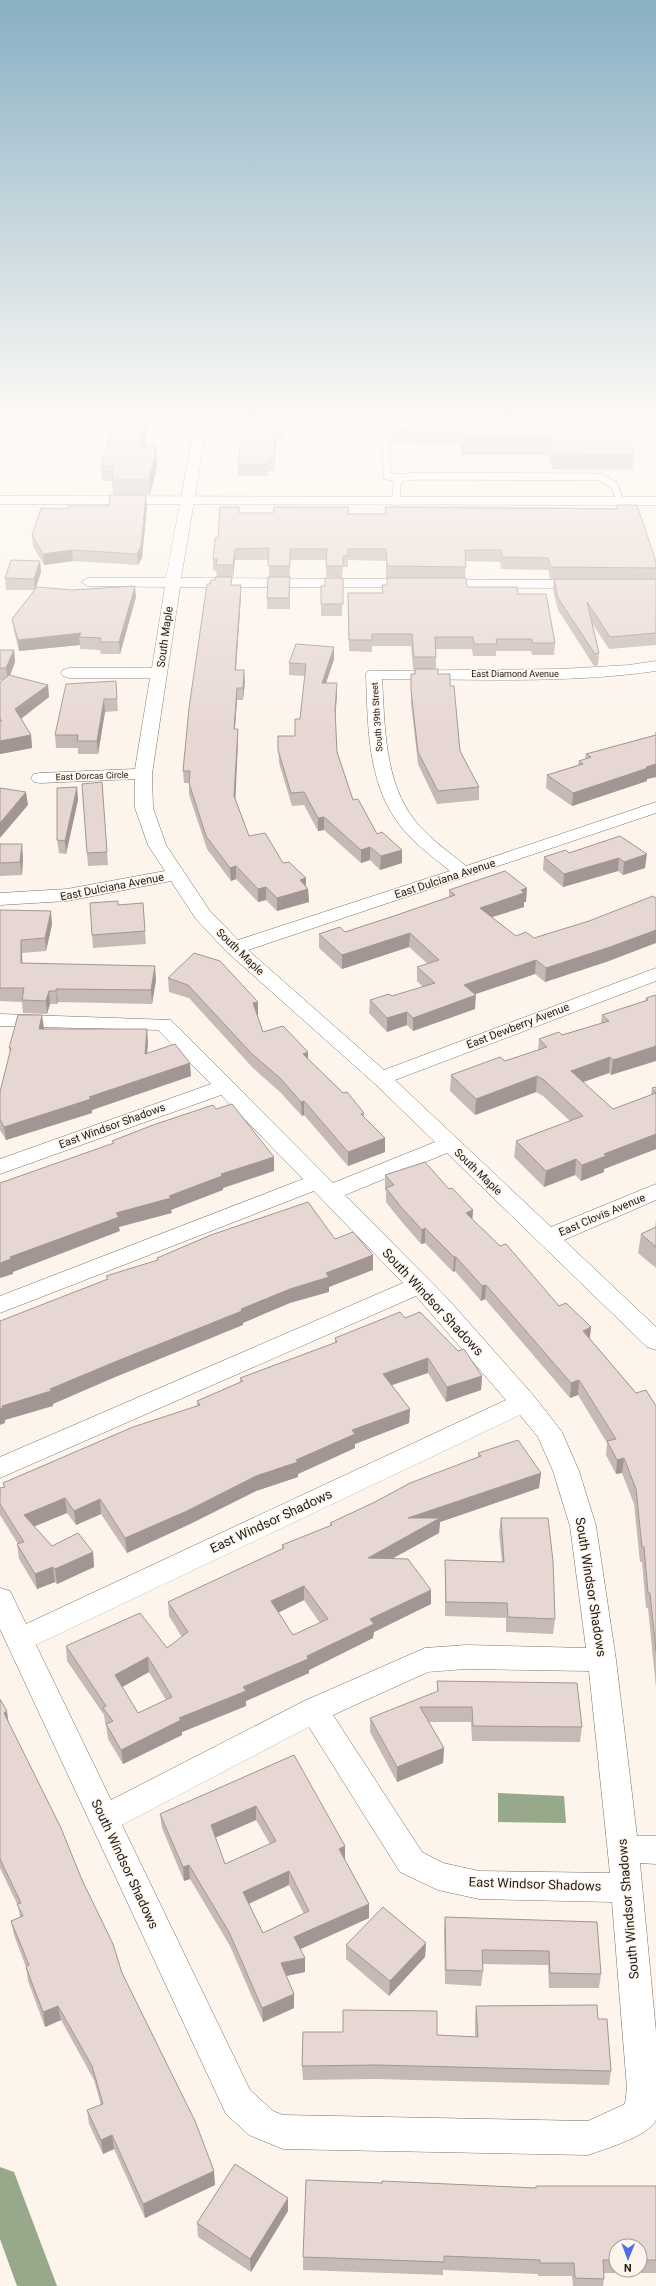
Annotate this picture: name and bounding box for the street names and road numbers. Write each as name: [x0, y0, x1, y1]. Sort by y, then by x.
street label: South Maple: [154, 605, 176, 668]
street label: East Diamond Avenue: [471, 669, 559, 679]
street label: South 39th Street: [370, 682, 384, 752]
street label: East Dorcas Circle: [55, 770, 129, 782]
street label: East Dulciana Avenue: [393, 856, 497, 901]
street label: East Dulciana Avenue: [59, 871, 165, 903]
street label: South Maple: [213, 926, 267, 978]
street label: East Dewberry Avenue: [465, 1000, 571, 1052]
street label: East Windsor Shadows: [57, 1101, 167, 1151]
street label: South Maple: [451, 1146, 505, 1198]
street label: East Clovis Avenue: [557, 1191, 647, 1239]
street label: South Windsor Shadows: [379, 1245, 487, 1359]
street label: East Windsor Shadows: [208, 1486, 335, 1556]
street label: South Windsor Shadows: [573, 1516, 609, 1658]
street label: South Windsor Shadows: [88, 1797, 162, 1931]
street label: South Windsor Shadows: [614, 1838, 642, 1980]
street label: East Windsor Shadows: [468, 1874, 602, 1894]

